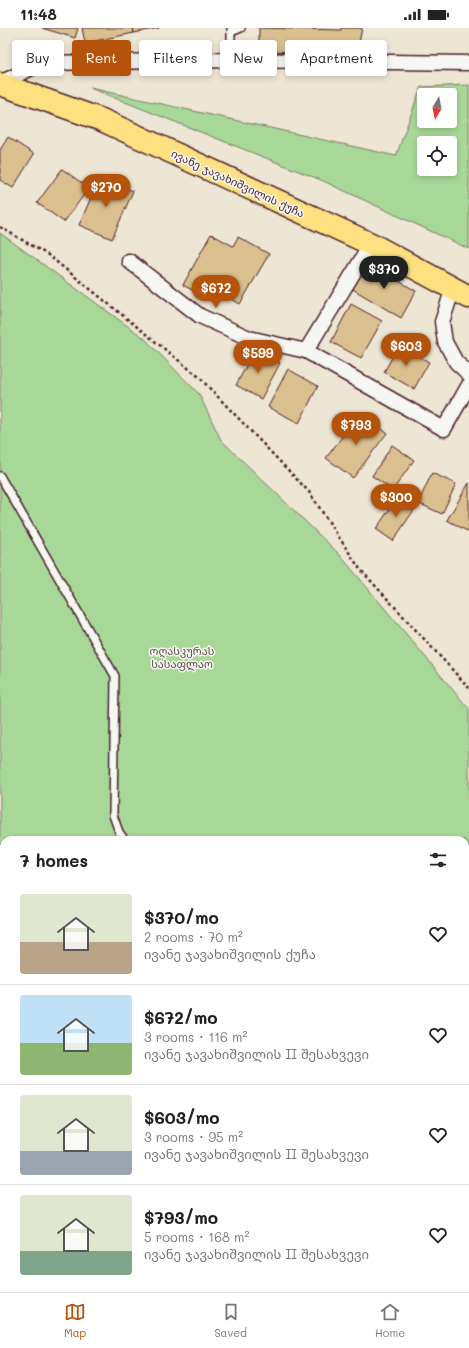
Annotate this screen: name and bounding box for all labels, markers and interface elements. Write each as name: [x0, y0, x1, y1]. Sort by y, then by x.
text: 11:48: [20, 4, 57, 24]
chip: Buy: [12, 40, 64, 76]
chip: Rent: [72, 40, 131, 76]
chip: Filters: [139, 40, 212, 76]
chip: New: [220, 40, 277, 76]
chip: Apartment: [285, 40, 387, 76]
north arrow: [417, 88, 457, 128]
map controls: [417, 88, 457, 176]
button: locate: [417, 136, 457, 176]
street label: ივანე ჯავახიშვილის ქუჩა: [169, 145, 307, 221]
pin: $270: [82, 174, 130, 208]
text: $270: [91, 178, 121, 195]
pin: $370: [360, 256, 408, 290]
text: $370: [368, 260, 400, 277]
pin: $672: [192, 275, 240, 309]
text: $672: [201, 279, 231, 296]
pin: $603: [382, 333, 430, 367]
text: $603: [390, 337, 422, 354]
pin: $599: [234, 340, 282, 374]
text: $599: [242, 344, 274, 361]
pin: $793: [332, 412, 380, 446]
text: $793: [341, 416, 371, 433]
pin: $300: [372, 484, 420, 518]
text: $300: [380, 488, 412, 505]
park label: ოღასკურას სასაფლაო: [150, 643, 215, 671]
text: 7 homes: [20, 849, 88, 871]
icon: filters: [427, 849, 449, 871]
text: $370/mo: [144, 906, 219, 928]
icon: home: [52, 910, 100, 958]
icon: heart: [427, 923, 449, 945]
text: 2 rooms · 70 m²: [144, 928, 243, 945]
text: ივანე ჯავახიშვილის ქუჩა: [144, 945, 316, 962]
text: $672/mo: [144, 1006, 218, 1028]
icon: home: [52, 1011, 100, 1059]
icon: heart: [427, 1024, 449, 1046]
text: 3 rooms · 116 m²: [144, 1028, 247, 1045]
text: ივანე ჯავახიშვილის II შესახვევი: [144, 1045, 369, 1062]
text: $603/mo: [144, 1106, 220, 1128]
icon: home: [52, 1111, 100, 1159]
icon: heart: [427, 1124, 449, 1146]
text: 3 rooms · 95 m²: [144, 1128, 243, 1145]
text: ივანე ჯავახიშვილის II შესახვევი: [144, 1145, 369, 1162]
text: $793/mo: [144, 1206, 218, 1228]
icon: home: [52, 1211, 100, 1259]
icon: heart: [427, 1224, 449, 1246]
text: 5 rooms · 168 m²: [144, 1228, 249, 1245]
text: ივანე ჯავახიშვილის II შესახვევი: [144, 1245, 369, 1262]
tab: Map: [64, 1301, 86, 1340]
tab: Saved: [214, 1301, 247, 1340]
tab: Home: [375, 1301, 405, 1340]

